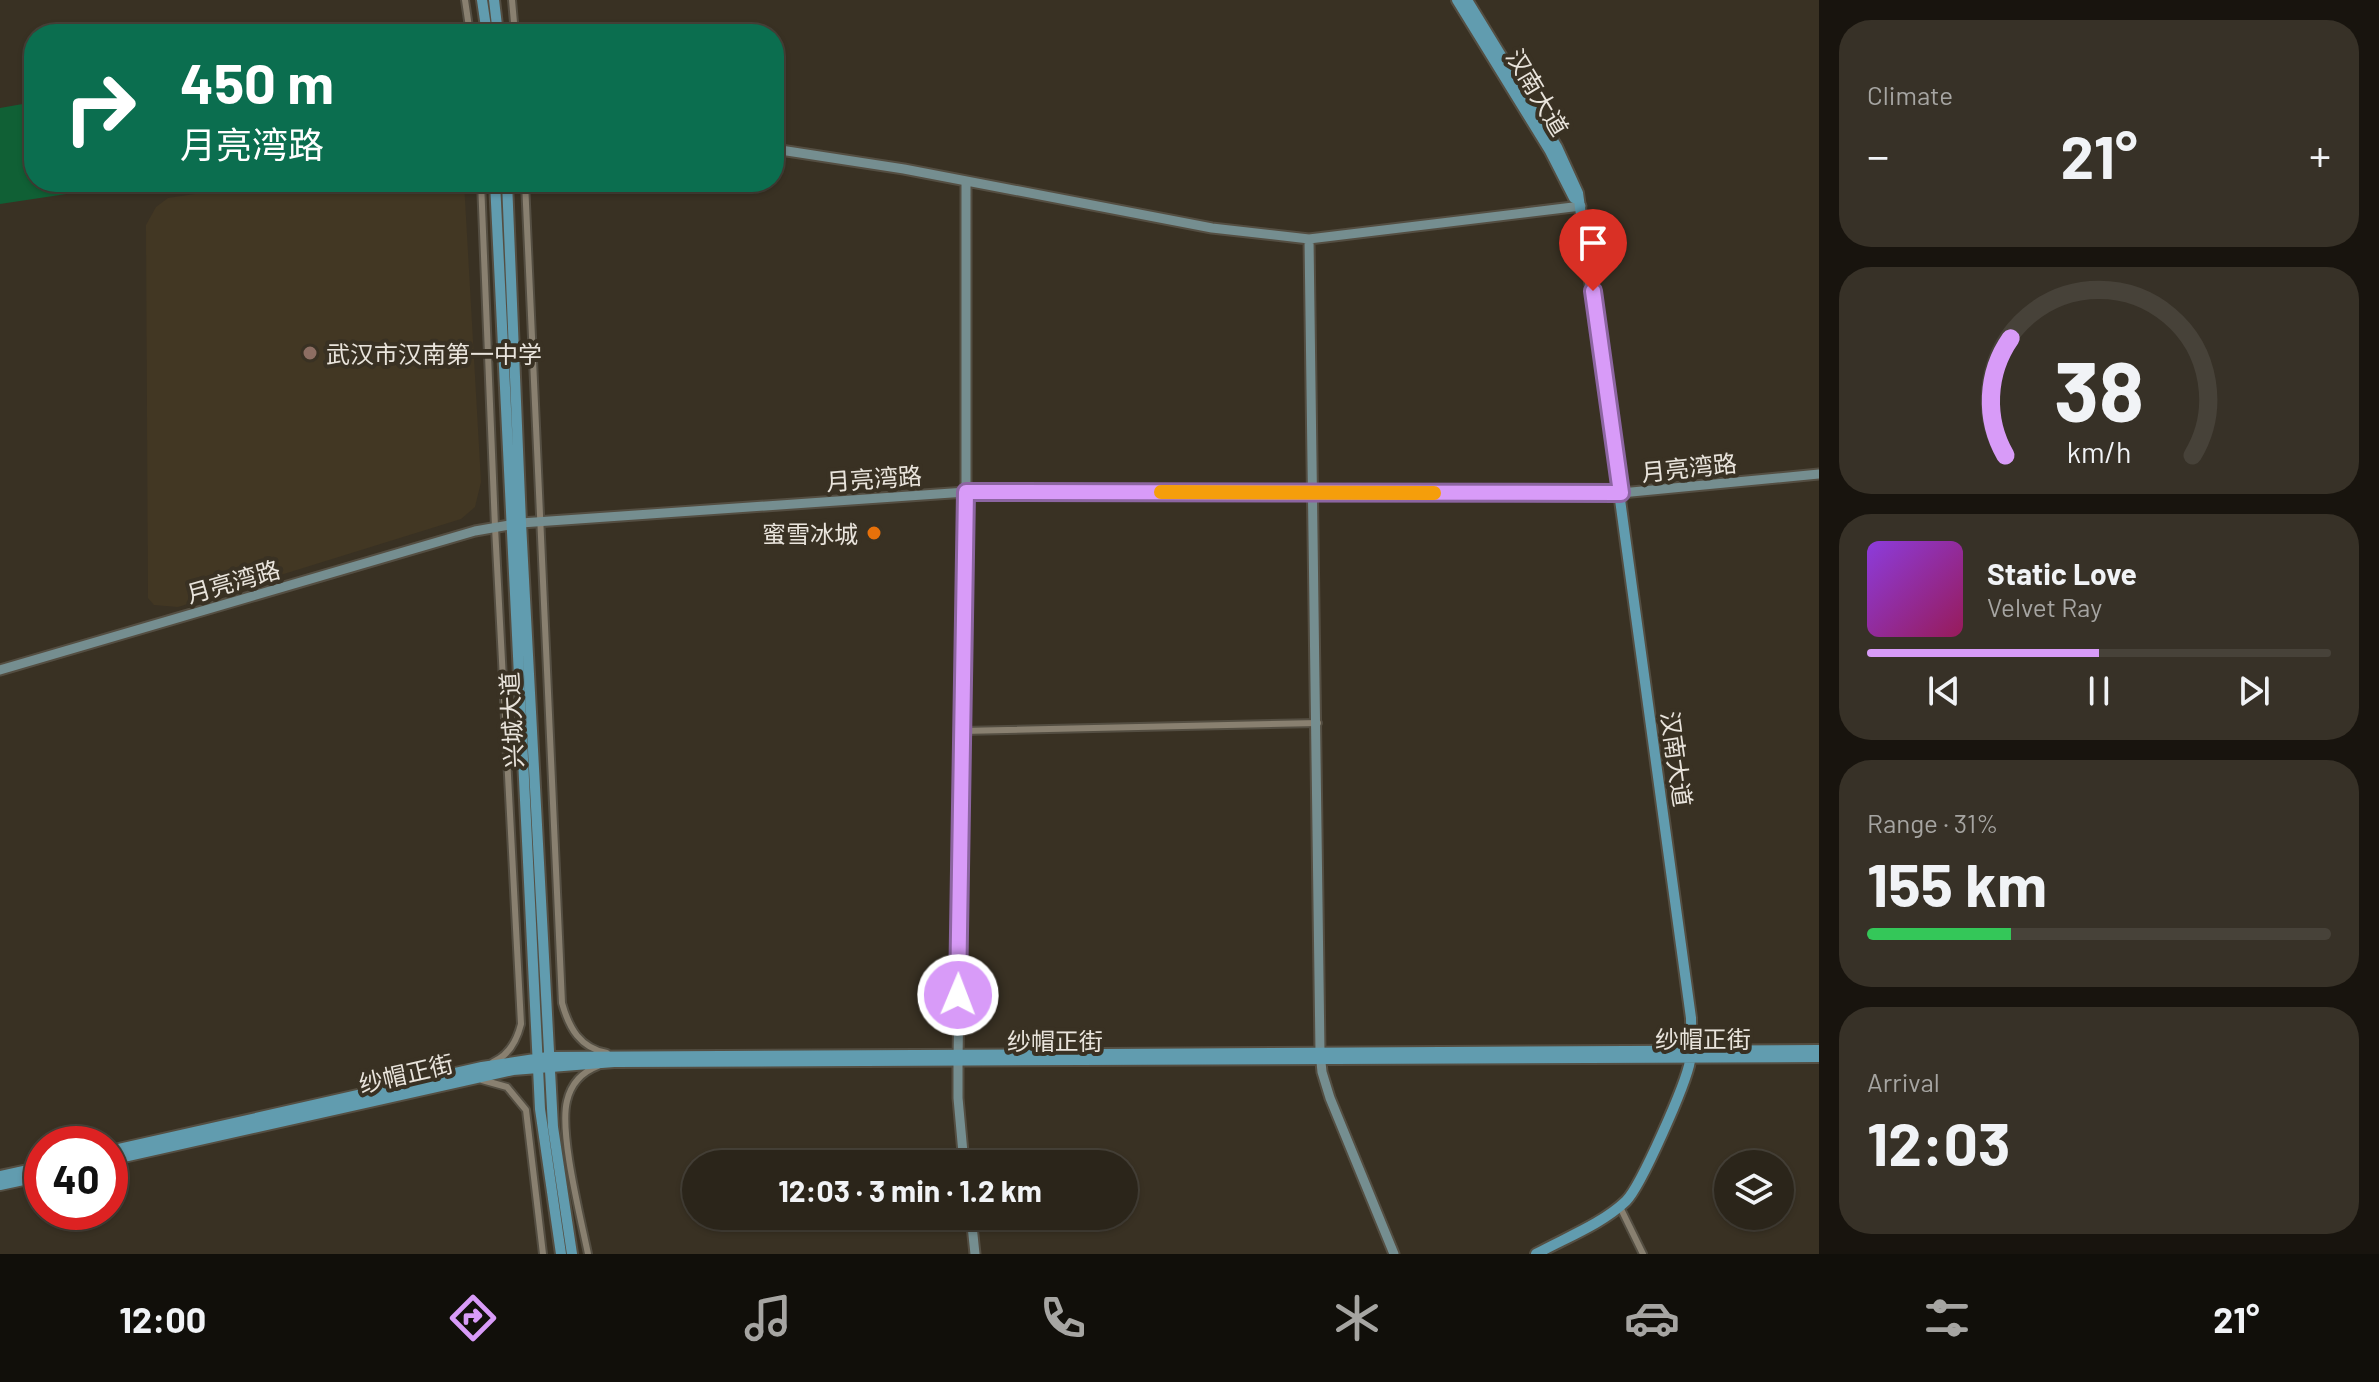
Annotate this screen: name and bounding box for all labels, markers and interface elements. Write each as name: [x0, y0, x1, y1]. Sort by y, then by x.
street label: 汉南大道: [1501, 43, 1575, 141]
text: 450 m: [180, 48, 334, 115]
icon: right: [48, 56, 152, 160]
text: Climate: [1867, 79, 1953, 110]
text: 21°: [2060, 119, 2138, 191]
text: 月亮湾路: [180, 122, 324, 165]
text: −: [1867, 128, 1889, 181]
text: +: [2309, 128, 2331, 181]
pin: [1559, 209, 1627, 291]
icon: arrive: [1571, 221, 1615, 265]
place label: 武汉市汉南第一中学: [326, 339, 542, 368]
text: 38: [2054, 339, 2144, 439]
marker: 武汉市汉南第一中学: [301, 344, 319, 362]
text: km/h: [2067, 434, 2131, 469]
street label: 月亮湾路: [1640, 448, 1738, 486]
street label: 月亮湾路: [825, 460, 923, 496]
place label: 蜜雪冰城: [762, 519, 858, 548]
marker: 蜜雪冰城: [865, 524, 883, 542]
street label: 月亮湾路: [183, 554, 283, 608]
text: Static Love: [1987, 555, 2137, 591]
text: Velvet Ray: [1987, 591, 2102, 622]
icon: previous: [1922, 669, 1966, 713]
icon: pause: [2077, 669, 2121, 713]
icon: next: [2232, 669, 2276, 713]
street label: 兴城大道: [494, 671, 528, 769]
street label: 汉南大道: [1656, 709, 1698, 809]
text: Range · 31%: [1867, 807, 1998, 838]
text: 155 km: [1867, 847, 2047, 919]
position arrow: [916, 953, 1000, 1037]
street label: 纱帽正街: [1655, 1024, 1751, 1053]
street label: 纱帽正街: [1007, 1026, 1103, 1055]
street label: 纱帽正街: [356, 1048, 456, 1098]
text: Arrival: [1867, 1066, 1940, 1097]
text: 12:03: [1867, 1106, 2010, 1178]
speed limit sign: 40: [24, 1126, 128, 1230]
map controls: [1714, 1150, 1794, 1230]
button: layers: [1714, 1150, 1794, 1230]
text: 12:03 · 3 min · 1.2 km: [778, 1172, 1042, 1208]
icon: directions: [445, 1290, 501, 1346]
icon: music: [740, 1290, 796, 1346]
icon: phone: [1035, 1290, 1091, 1346]
icon: climate: [1329, 1290, 1385, 1346]
icon: car: [1624, 1290, 1680, 1346]
icon: filters: [1919, 1290, 1975, 1346]
text: 12:00: [119, 1297, 206, 1340]
text: 21°: [2213, 1297, 2260, 1340]

